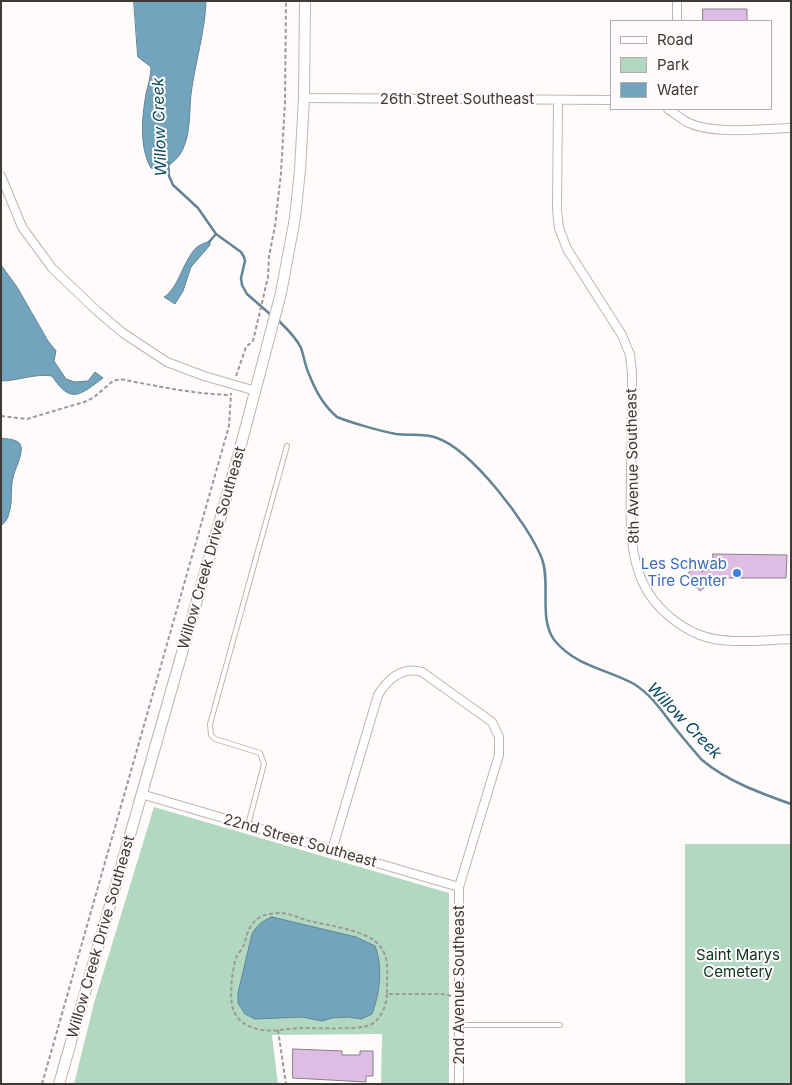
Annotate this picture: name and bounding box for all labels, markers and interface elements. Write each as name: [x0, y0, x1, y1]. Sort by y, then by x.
legend: [610, 20, 772, 110]
text: Road: [657, 30, 693, 49]
text: Park: [657, 55, 689, 74]
water label: Willow Creek: [149, 77, 171, 177]
text: Water: [657, 80, 699, 99]
street label: 26th Street Southeast: [380, 90, 534, 108]
street label: 8th Avenue Southeast: [623, 388, 643, 544]
street label: Willow Creek Drive Southeast: [174, 445, 250, 651]
place label: Les Schwab Tire Center: [641, 555, 727, 590]
marker: Les Schwab Tire Center: [731, 567, 743, 579]
water label: Willow Creek: [643, 679, 725, 763]
street label: 22nd Street Southeast: [221, 811, 379, 871]
street label: Willow Creek Drive Southeast: [63, 834, 139, 1040]
street label: 2nd Avenue Southeast: [450, 905, 468, 1065]
park label: Saint Marys Cemetery: [696, 946, 780, 981]

